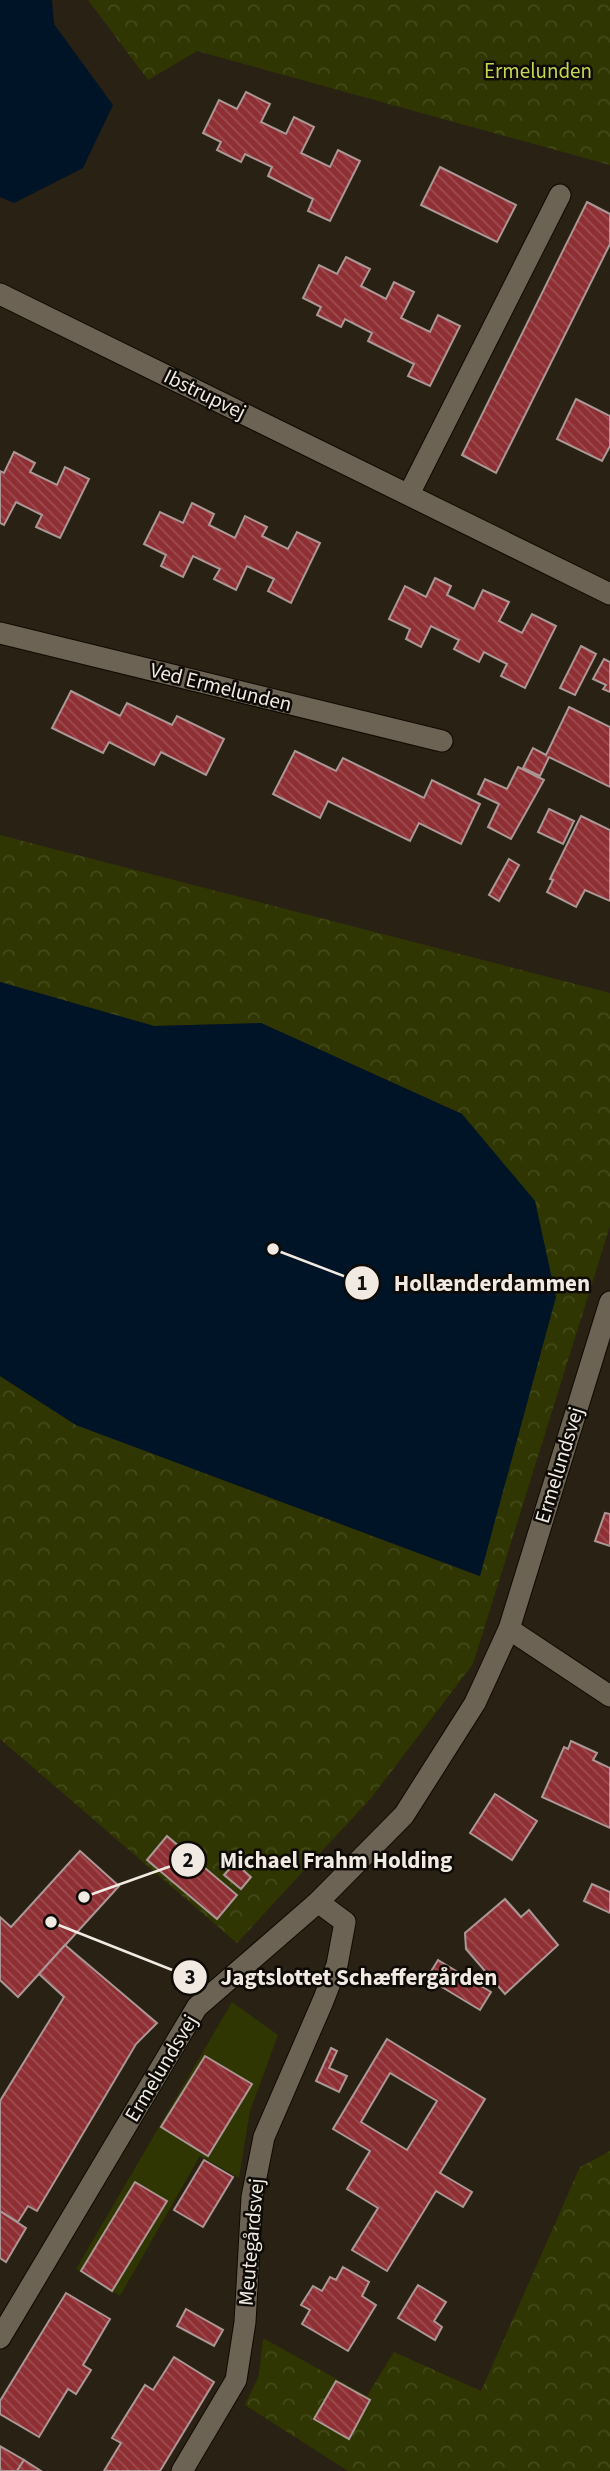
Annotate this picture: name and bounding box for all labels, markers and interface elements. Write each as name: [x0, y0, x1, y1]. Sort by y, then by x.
park label: Ermelunden: [484, 56, 592, 86]
street label: Ibstrupvej: [159, 361, 251, 427]
street label: Ved Ermelunden: [147, 655, 295, 719]
callout: Hollænderdammen: [344, 1261, 604, 1305]
text: Hollænderdammen: [394, 1267, 590, 1300]
text: 1: [356, 1268, 368, 1298]
street label: Ermelundsvej: [527, 1403, 591, 1527]
callout: Michael Frahm Holding: [171, 1838, 466, 1882]
text: Michael Frahm Holding: [220, 1844, 452, 1877]
text: 2: [182, 1845, 194, 1875]
callout: Jagtslottet Schæffergården: [172, 1955, 512, 1999]
text: Jagtslottet Schæffergården: [221, 1961, 497, 1994]
text: 3: [184, 1962, 196, 1992]
street label: Ermelundsvej: [117, 2009, 205, 2127]
street label: Meutegårdsvej: [230, 2177, 272, 2307]

